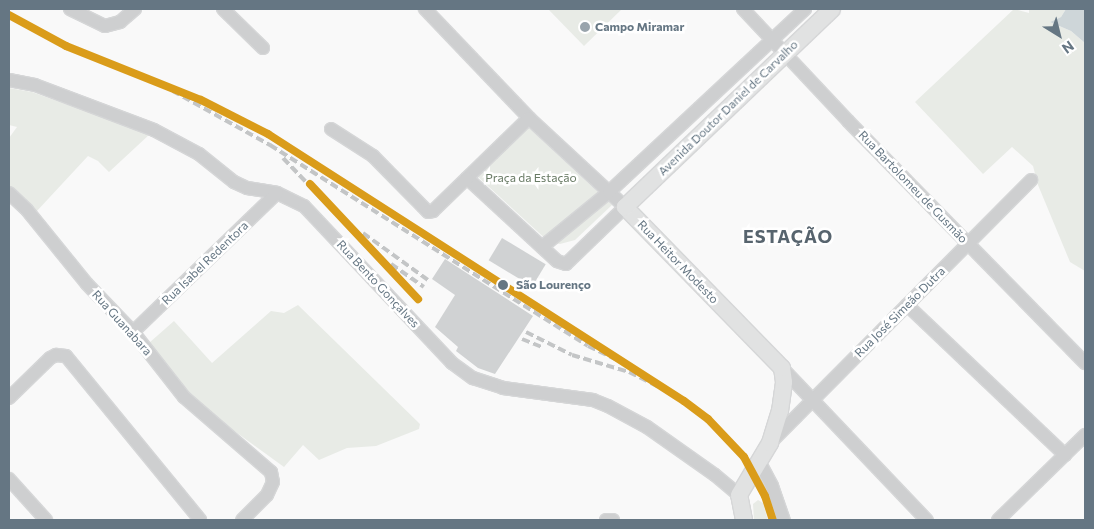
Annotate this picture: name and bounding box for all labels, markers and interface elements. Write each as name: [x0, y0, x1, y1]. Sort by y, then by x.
north arrow: [1034, 10, 1084, 60]
place label: Campo Miramar: [595, 20, 684, 34]
marker: Campo Miramar: [579, 21, 591, 33]
street label: Avenida Doutor Daniel de Carvalho: [655, 37, 801, 179]
text: N: [1059, 38, 1077, 58]
street label: Rua Bartolomeu de Gusmão: [856, 128, 970, 246]
park label: Praça da Estação: [485, 171, 577, 185]
street label: Rua Heitor Modesto: [635, 217, 721, 307]
street label: Rua Isabel Redentora: [159, 218, 251, 308]
district label: ESTAÇÃO: [742, 225, 834, 247]
street label: Rua Bento Gonçalves: [334, 237, 422, 331]
street label: Rua José Simeão Dutra: [852, 264, 948, 360]
marker: São Lourenço: [494, 276, 512, 294]
place label: São Lourenço: [516, 278, 591, 292]
street label: Rua Guanabara: [89, 288, 155, 358]

